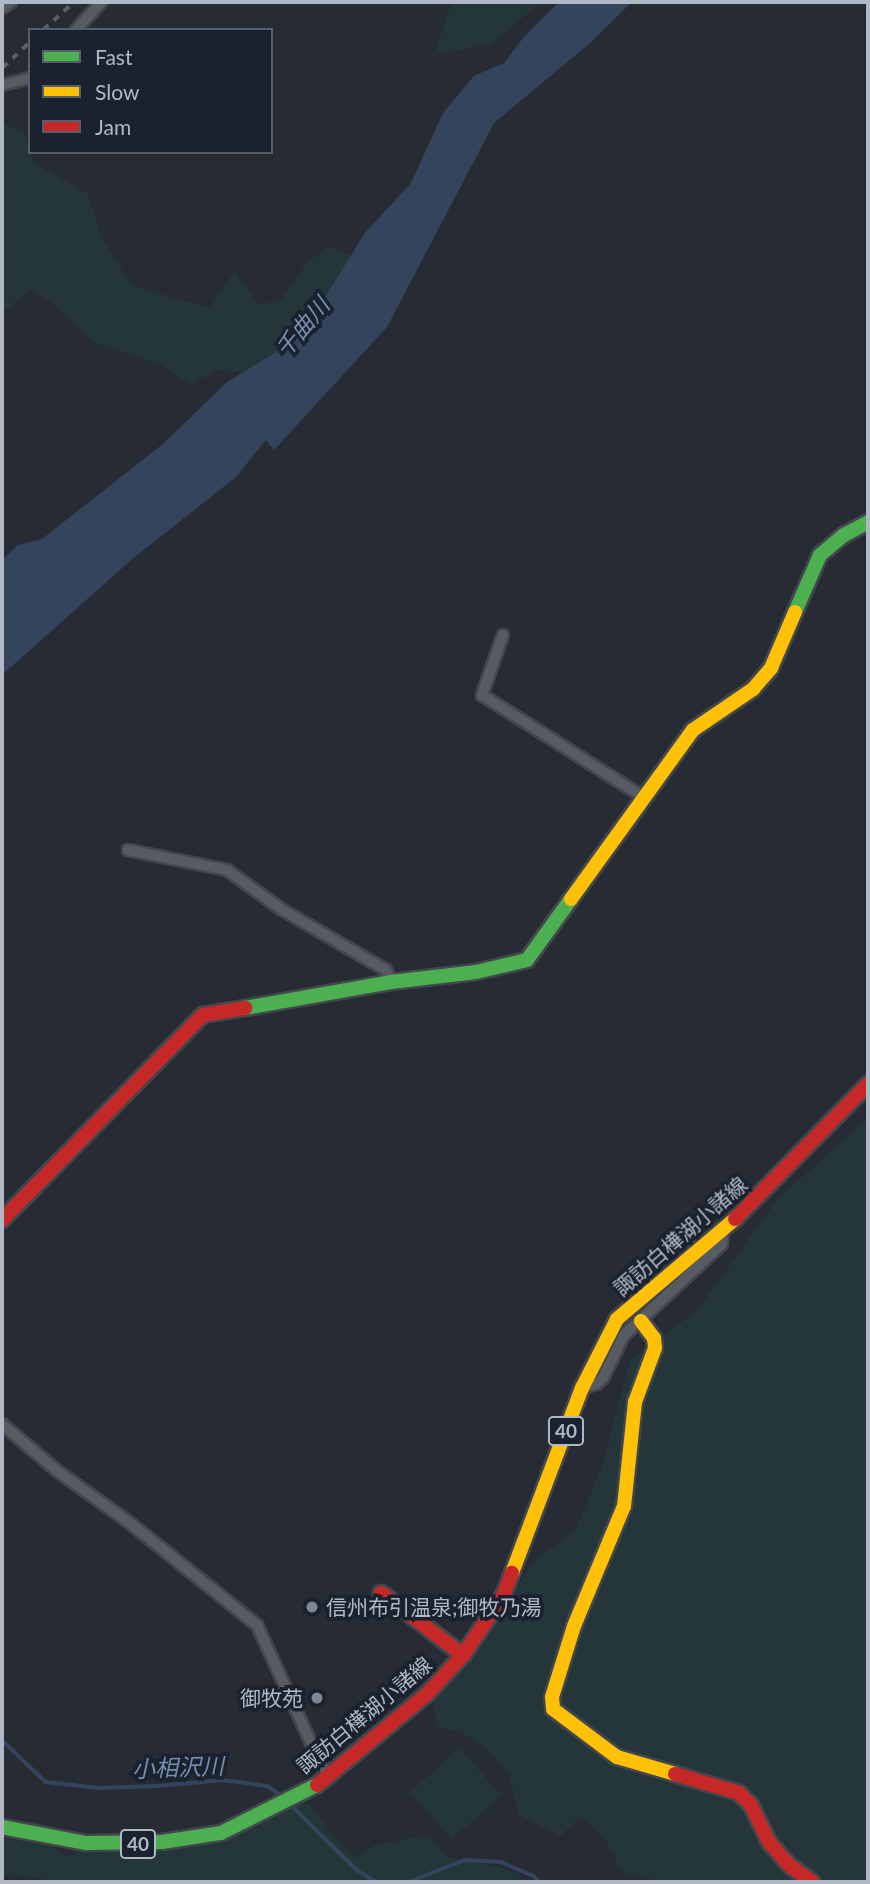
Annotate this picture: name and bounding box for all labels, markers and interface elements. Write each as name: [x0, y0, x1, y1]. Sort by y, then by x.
legend: [28, 28, 273, 154]
text: Fast: [95, 44, 132, 69]
text: Slow: [95, 79, 139, 104]
text: Jam: [95, 114, 131, 139]
water label: 千曲川: [269, 292, 335, 362]
street label: 諏訪白樺湖小諸線: [608, 1171, 752, 1301]
road number: 40: [547, 1415, 585, 1446]
place label: 信州布引温泉;御牧乃湯: [326, 1594, 541, 1620]
marker: 信州布引温泉;御牧乃湯: [304, 1599, 320, 1615]
street label: 諏訪白樺湖小諸線: [292, 1651, 436, 1779]
place label: 御牧苑: [240, 1685, 303, 1711]
marker: 御牧苑: [309, 1690, 325, 1706]
water label: 小相沢川: [132, 1752, 224, 1782]
road number: 40: [119, 1828, 157, 1860]

